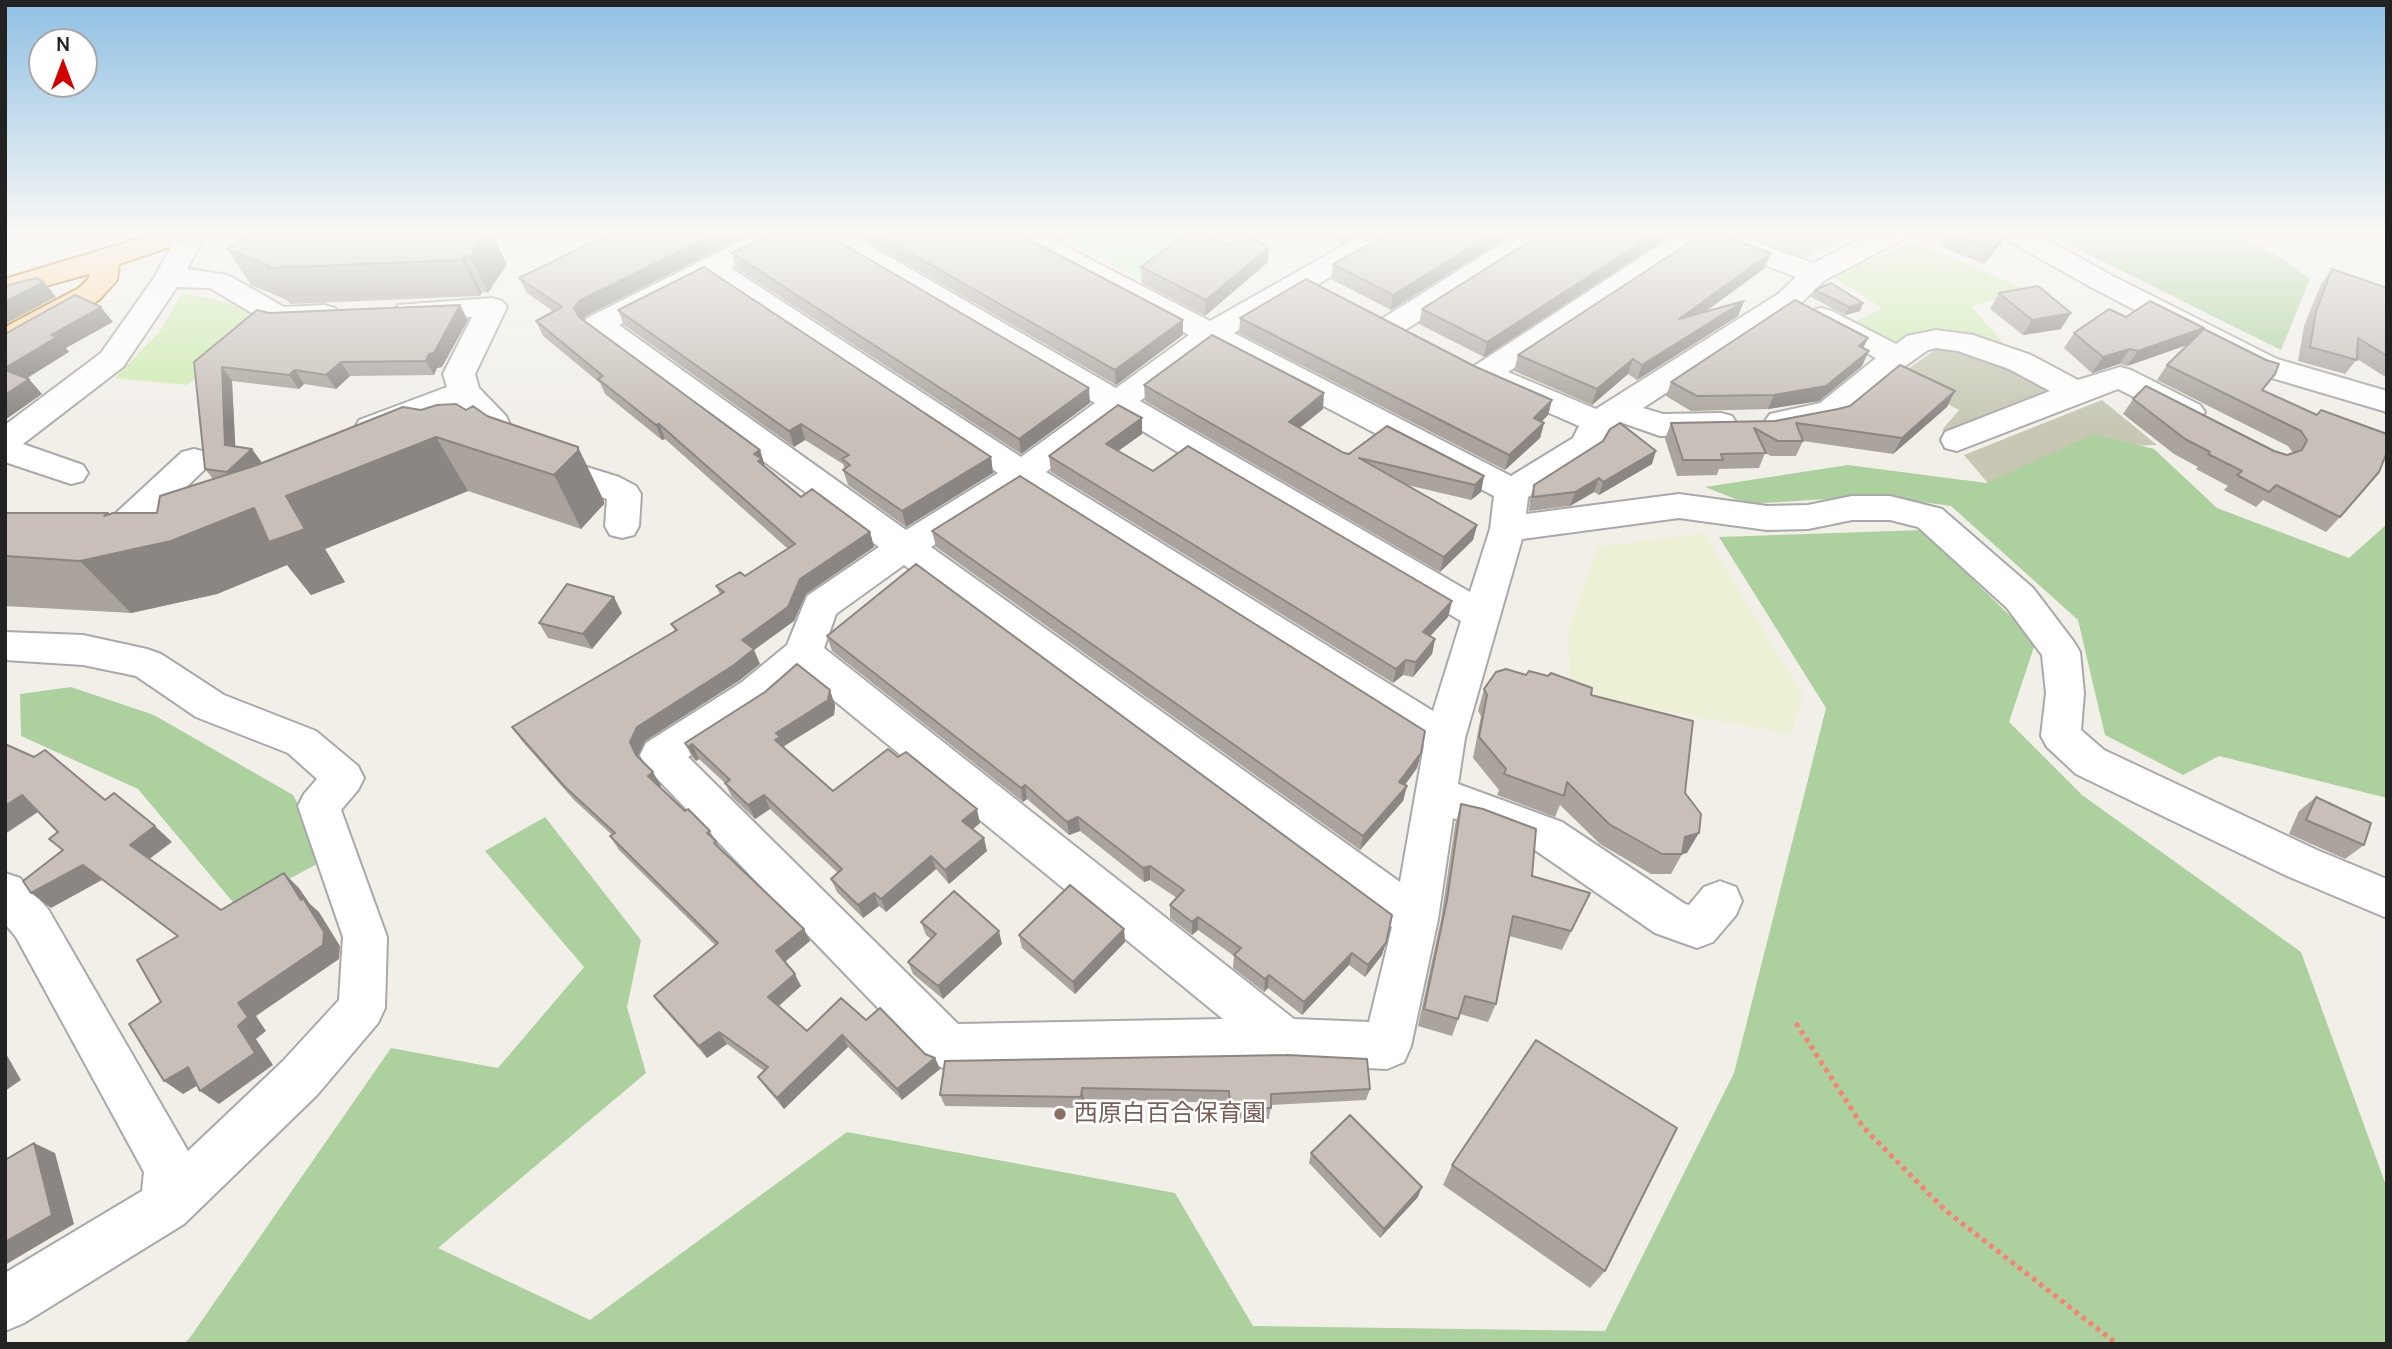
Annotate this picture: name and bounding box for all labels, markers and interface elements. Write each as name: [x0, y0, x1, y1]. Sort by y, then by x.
north arrow: [28, 28, 98, 98]
text: N: [56, 31, 70, 57]
place label: 西原白百合保育園: [1074, 1100, 1266, 1128]
marker: 西原白百合保育園: [1052, 1106, 1068, 1122]

